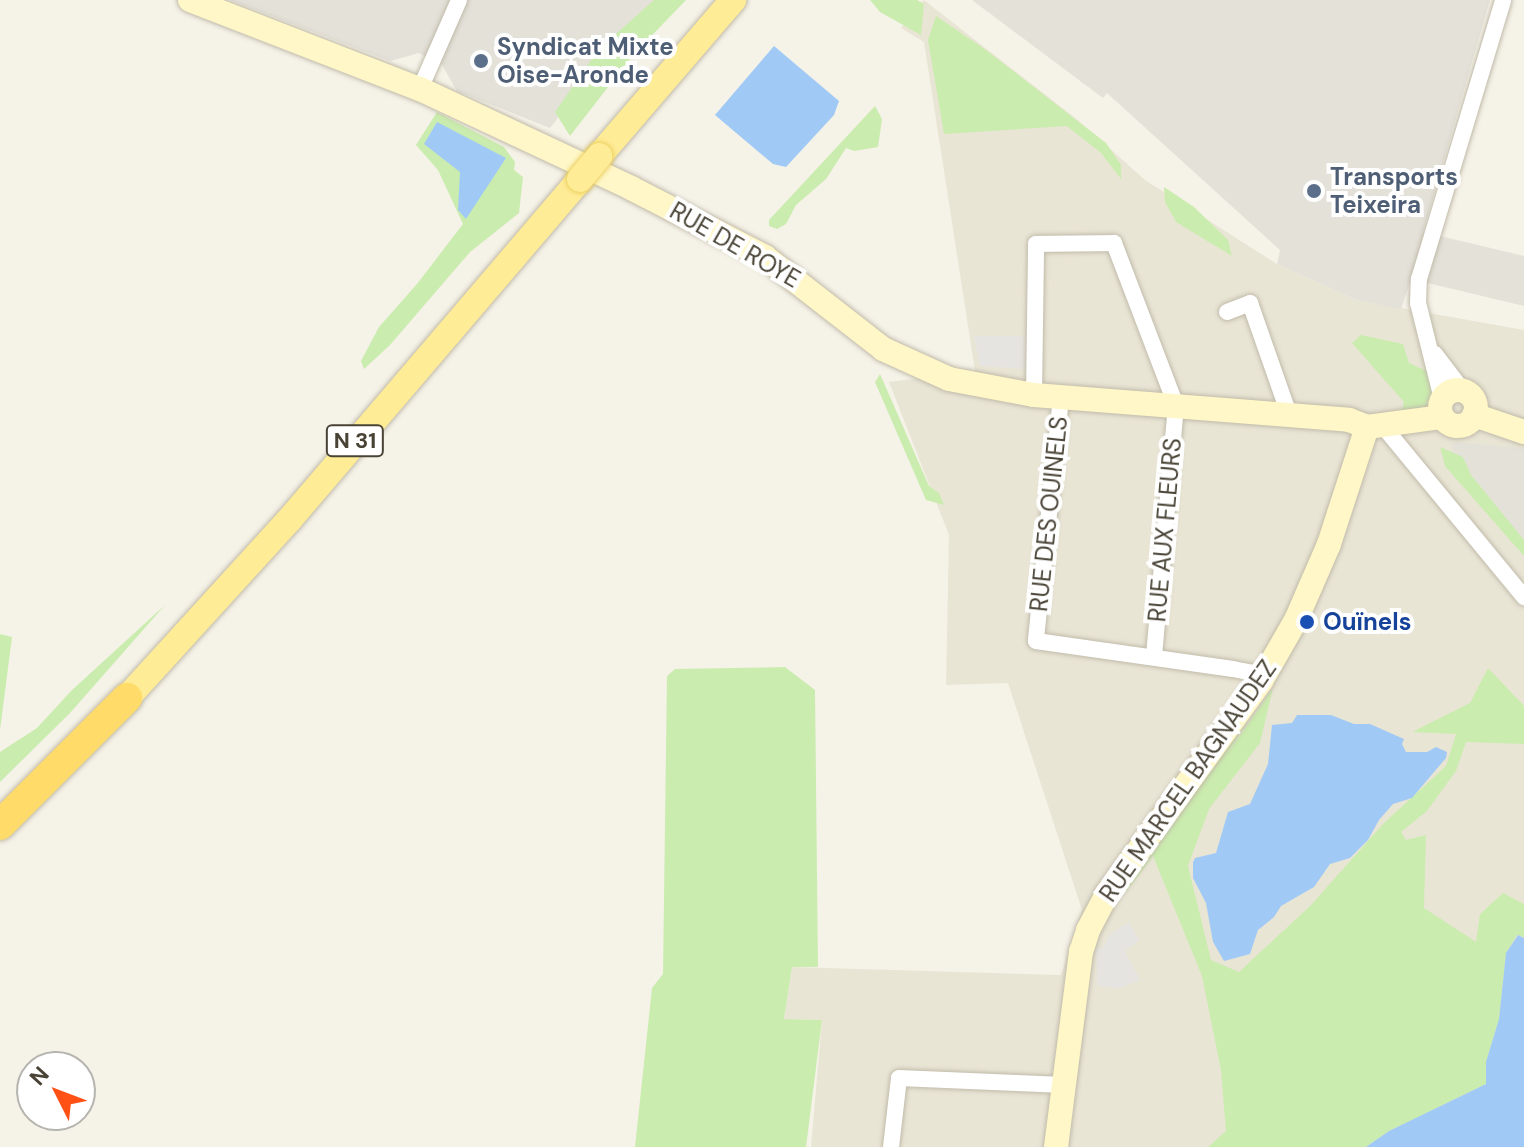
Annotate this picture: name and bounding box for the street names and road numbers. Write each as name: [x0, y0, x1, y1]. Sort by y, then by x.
street label: RUE DE ROYE: [665, 196, 805, 294]
street label: RUE DES OUINELS: [1024, 415, 1074, 613]
road number: N 31: [325, 423, 385, 459]
street label: RUE AUX FLEURS: [1143, 437, 1187, 623]
street label: RUE MARCEL BAGNAUDEZ: [1094, 655, 1282, 907]

